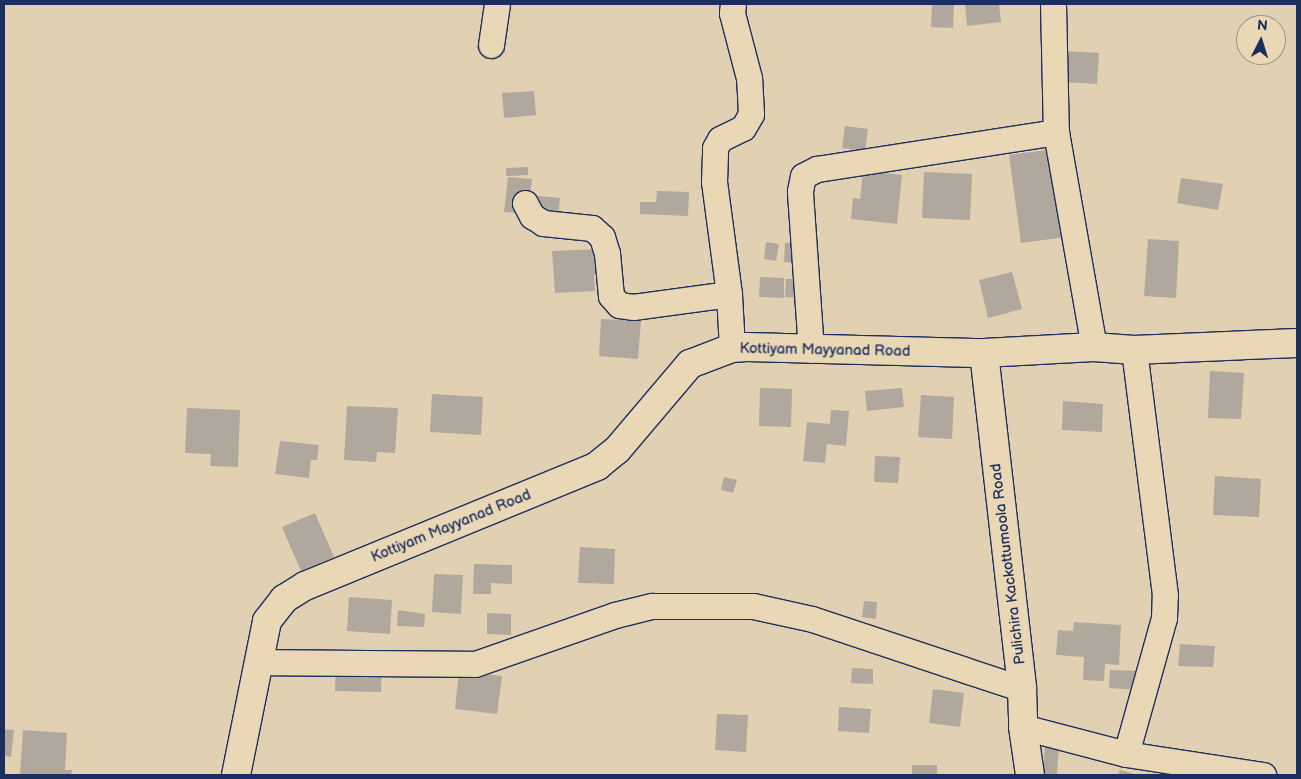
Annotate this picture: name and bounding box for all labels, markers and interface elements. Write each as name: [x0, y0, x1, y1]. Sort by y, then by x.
north arrow: [1236, 15, 1286, 65]
text: N: [1256, 17, 1268, 34]
street label: Kottiyam Mayyanad Road: [739, 340, 911, 360]
street label: Pulichira Kackottumoola Road: [987, 462, 1029, 666]
street label: Kottiyam Mayyanad Road: [368, 486, 534, 566]

